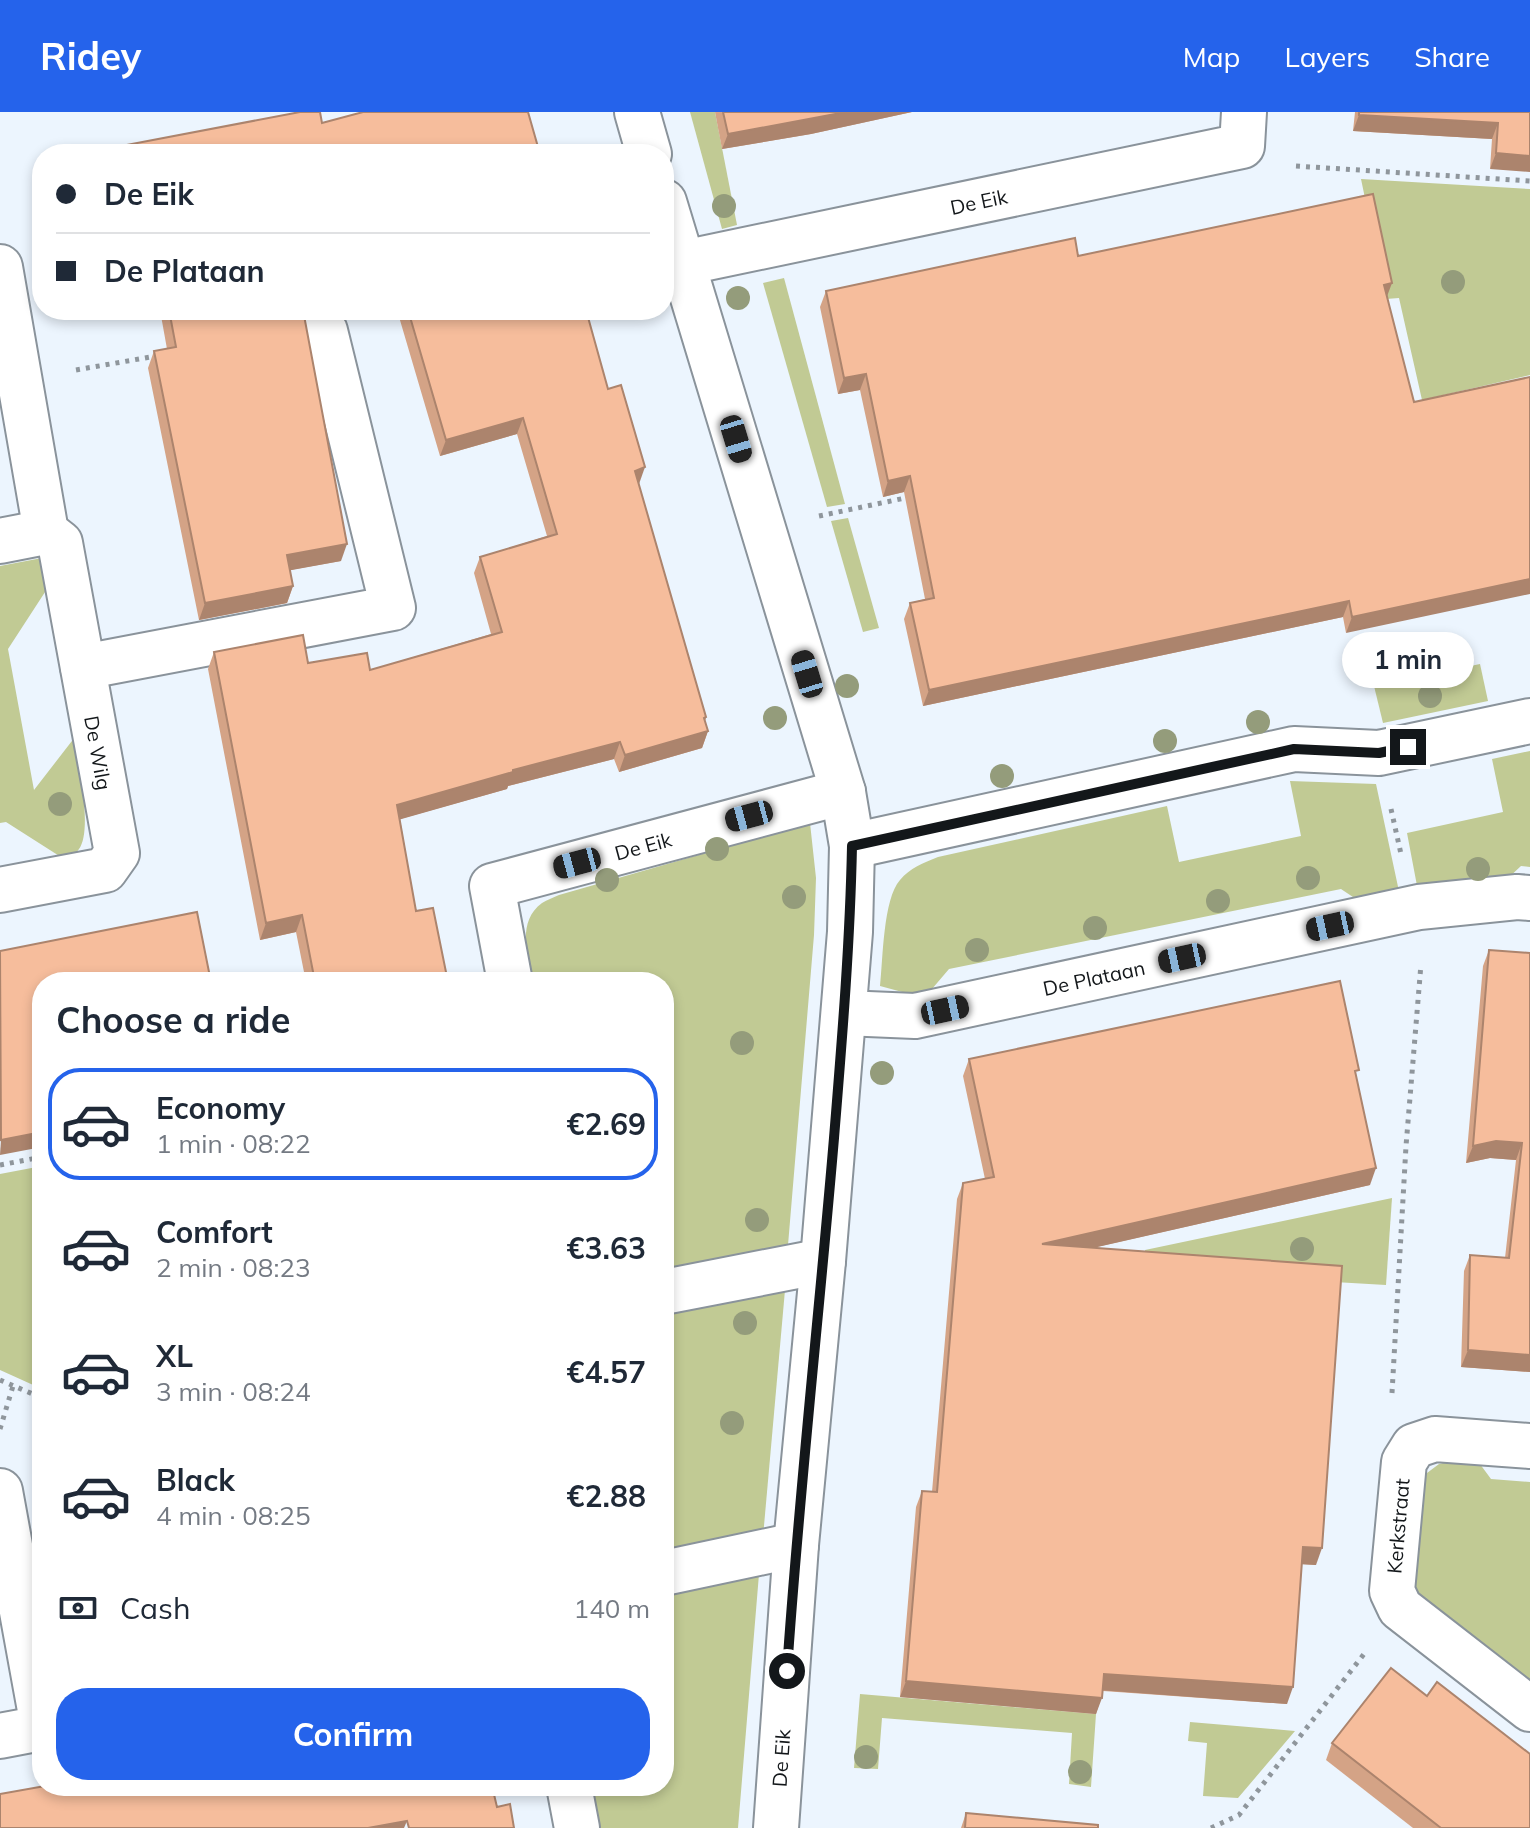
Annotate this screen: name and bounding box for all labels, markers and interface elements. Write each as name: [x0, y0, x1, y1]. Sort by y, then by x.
text: Ridey: [40, 32, 141, 80]
text: Map: [1183, 39, 1240, 74]
text: Layers: [1284, 39, 1370, 74]
text: Share: [1414, 39, 1490, 74]
text: De Eik: [104, 175, 194, 213]
street label: De Eik: [948, 183, 1010, 219]
text: De Plataan: [104, 252, 265, 290]
car: [718, 413, 754, 465]
callout: 1 min: [1342, 631, 1474, 687]
text: 1 min: [1374, 643, 1442, 676]
car: [789, 648, 825, 700]
street label: De Wilg: [79, 714, 118, 792]
route end: [1390, 729, 1426, 765]
car: [723, 798, 775, 834]
street label: De Eik: [612, 826, 675, 865]
car: [551, 845, 603, 881]
car: [1304, 909, 1356, 943]
car: [1156, 941, 1208, 975]
street label: De Plataan: [1041, 954, 1147, 1000]
car: [919, 993, 971, 1027]
text: Choose a ride: [56, 997, 290, 1042]
icon: car: [60, 1088, 132, 1160]
text: Economy: [156, 1089, 285, 1127]
text: €2.69: [567, 1105, 646, 1143]
text: 1 min · 08:22: [156, 1127, 311, 1160]
icon: car: [60, 1212, 132, 1284]
text: Comfort: [156, 1213, 273, 1251]
text: €3.63: [567, 1229, 646, 1267]
text: 2 min · 08:23: [156, 1251, 311, 1284]
icon: car: [60, 1336, 132, 1408]
text: XL: [156, 1337, 193, 1375]
text: €4.57: [567, 1353, 646, 1391]
text: 3 min · 08:24: [156, 1375, 311, 1408]
icon: car: [60, 1460, 132, 1532]
text: Black: [156, 1461, 235, 1499]
text: €2.88: [567, 1477, 646, 1515]
street label: Kerkstraat: [1381, 1477, 1415, 1575]
text: 4 min · 08:25: [156, 1499, 311, 1532]
icon: cash: [56, 1586, 100, 1630]
text: Cash: [120, 1589, 191, 1627]
text: 140 m: [574, 1592, 650, 1625]
route start: [769, 1653, 805, 1689]
button: Confirm: [56, 1688, 650, 1780]
street label: De Eik: [767, 1728, 796, 1788]

